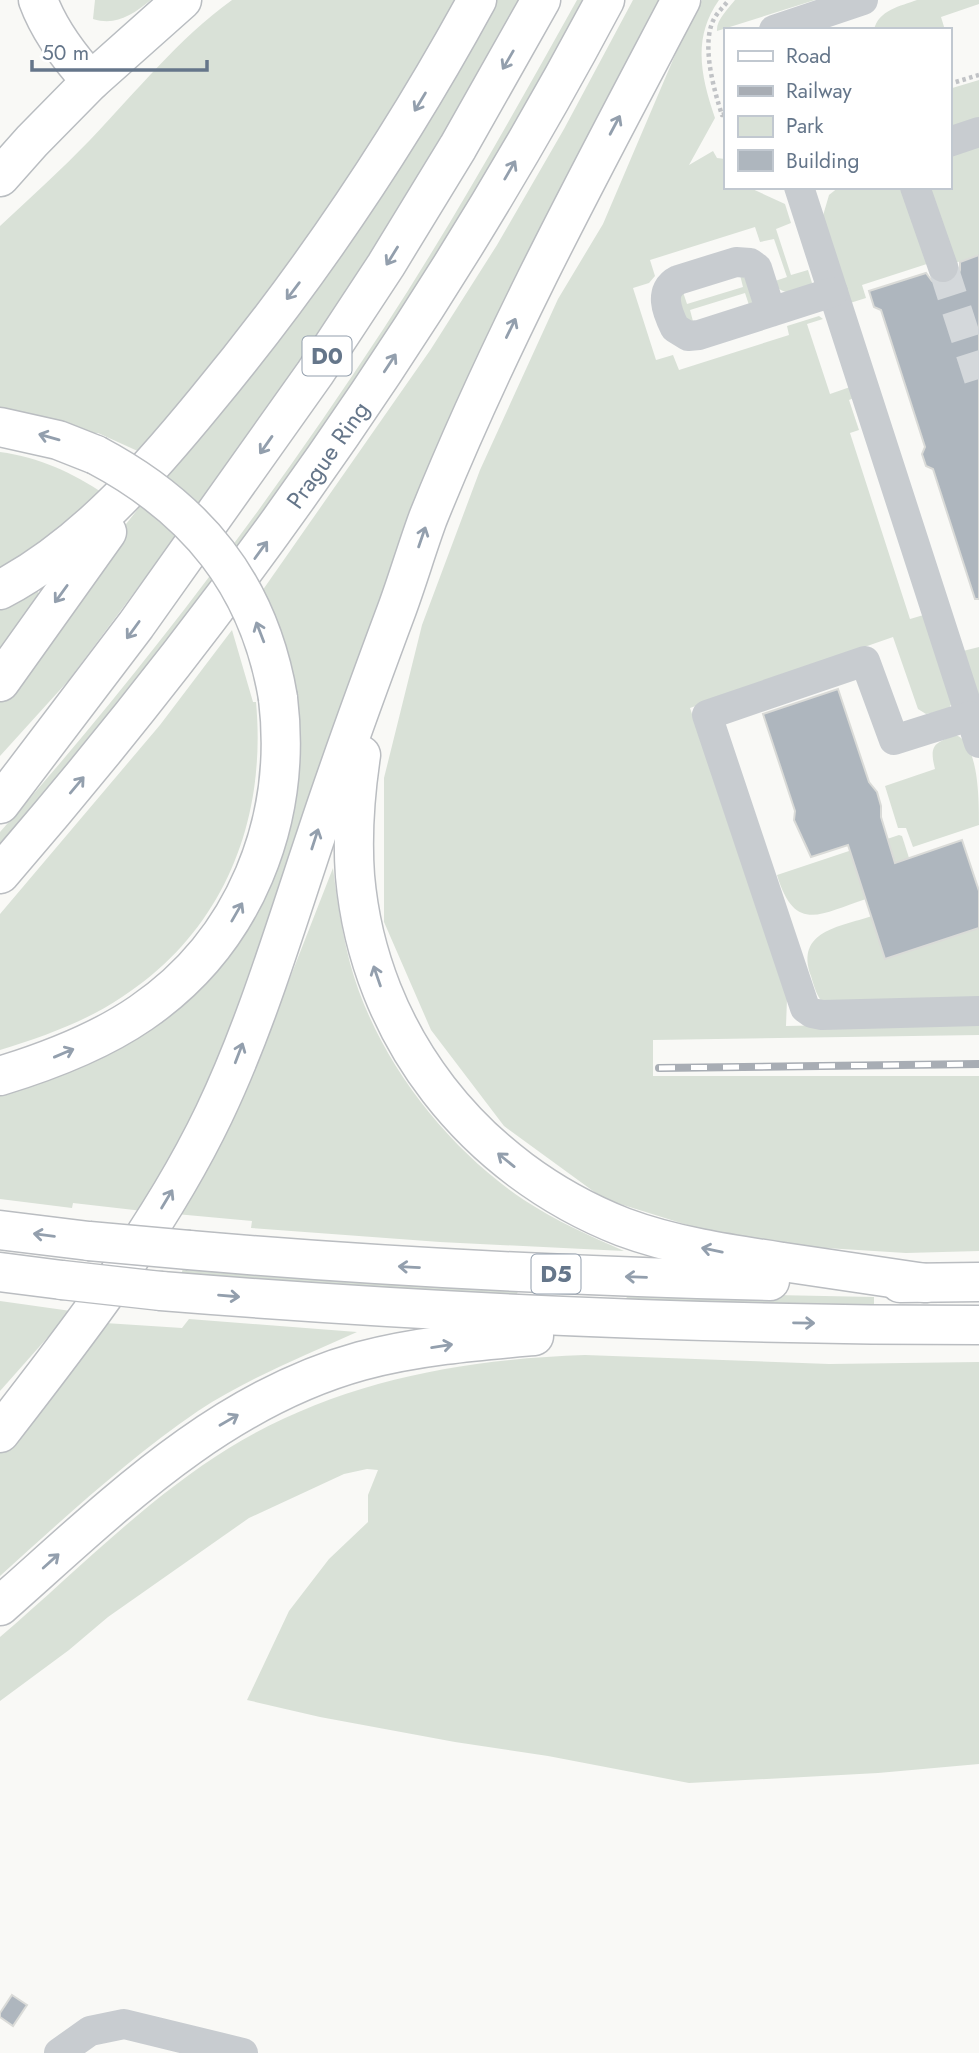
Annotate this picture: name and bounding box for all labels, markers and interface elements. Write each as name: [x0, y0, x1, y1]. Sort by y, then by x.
scale bar: [32, 28, 206, 72]
legend: [724, 28, 951, 189]
text: 50 m: [42, 38, 89, 68]
text: Road: [786, 41, 831, 71]
one-way arrow: [500, 49, 514, 69]
text: Railway: [786, 76, 852, 106]
one-way arrow: [412, 91, 426, 111]
text: Park: [786, 111, 824, 141]
one-way arrow: [608, 115, 622, 136]
text: Building: [786, 146, 859, 176]
one-way arrow: [504, 160, 517, 181]
one-way arrow: [384, 245, 398, 265]
one-way arrow: [285, 281, 300, 299]
one-way arrow: [505, 318, 518, 339]
road number: D0: [302, 336, 352, 376]
one-way arrow: [384, 354, 398, 374]
street label: Prague Ring: [278, 394, 378, 516]
one-way arrow: [38, 430, 60, 443]
one-way arrow: [258, 435, 273, 454]
one-way arrow: [417, 526, 429, 548]
one-way arrow: [253, 541, 268, 560]
one-way arrow: [54, 584, 69, 603]
one-way arrow: [126, 620, 140, 639]
one-way arrow: [253, 621, 265, 643]
one-way arrow: [69, 776, 84, 794]
one-way arrow: [309, 828, 322, 850]
one-way arrow: [230, 902, 244, 922]
one-way arrow: [370, 965, 382, 987]
one-way arrow: [233, 1043, 246, 1065]
one-way arrow: [53, 1046, 74, 1059]
one-way arrow: [497, 1152, 515, 1167]
one-way arrow: [161, 1189, 175, 1209]
one-way arrow: [34, 1229, 56, 1242]
one-way arrow: [701, 1243, 724, 1257]
road number: D5: [532, 1254, 580, 1294]
one-way arrow: [397, 1260, 420, 1273]
one-way arrow: [625, 1271, 648, 1284]
one-way arrow: [218, 1290, 240, 1303]
one-way arrow: [792, 1316, 815, 1330]
one-way arrow: [430, 1339, 453, 1352]
one-way arrow: [218, 1412, 238, 1426]
one-way arrow: [42, 1552, 59, 1569]

